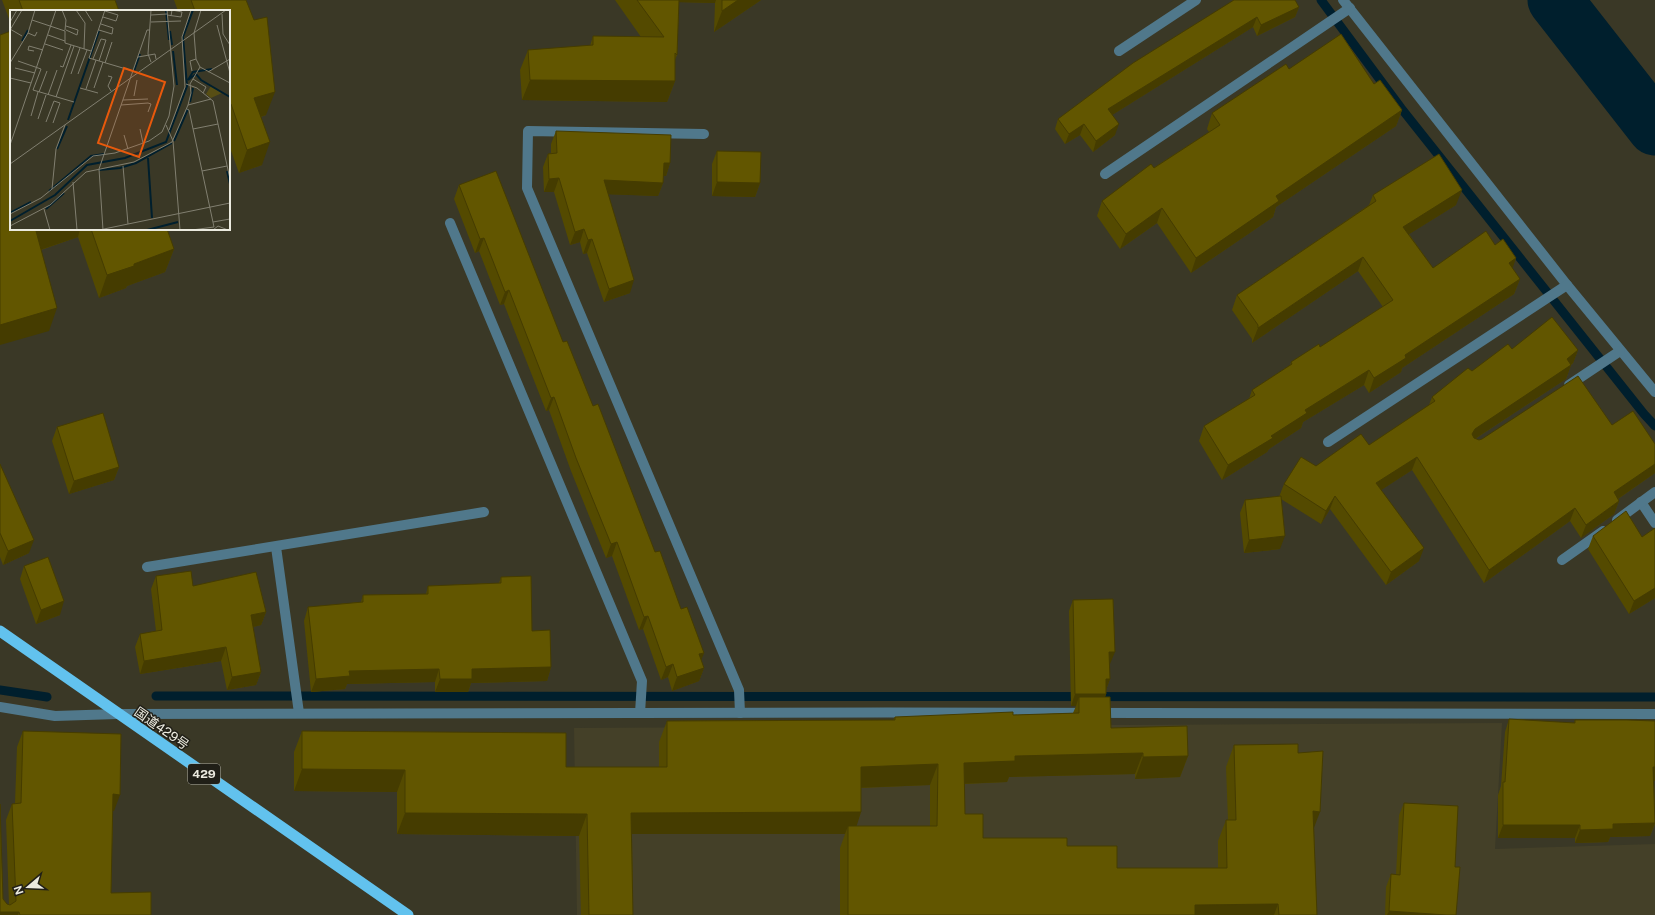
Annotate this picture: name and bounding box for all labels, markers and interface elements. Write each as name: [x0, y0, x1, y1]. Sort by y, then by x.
inset map: [10, 10, 230, 230]
street label: 国道429号: [132, 704, 192, 753]
road number: 429: [188, 764, 220, 784]
north arrow: [8, 867, 48, 907]
text: N: [11, 884, 26, 896]

